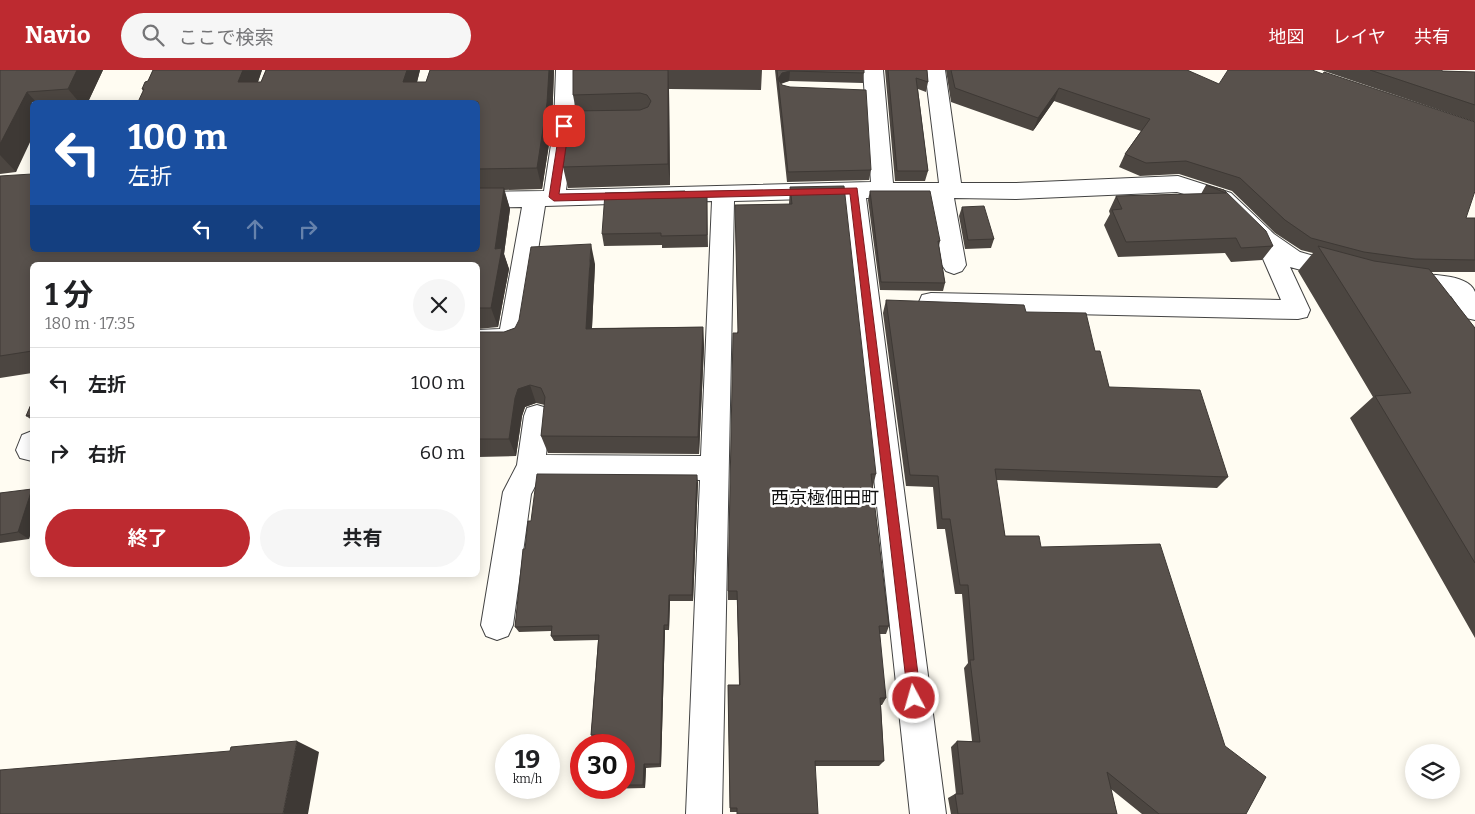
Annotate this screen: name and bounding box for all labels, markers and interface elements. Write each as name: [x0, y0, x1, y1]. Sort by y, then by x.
search box: [121, 13, 471, 58]
text: Navio: [25, 21, 91, 49]
icon: search: [139, 21, 167, 49]
text: ここで検索: [179, 26, 274, 49]
text: 地図: [1269, 26, 1305, 48]
text: レイヤ: [1333, 26, 1386, 48]
text: 共有: [1414, 26, 1450, 48]
pin: [543, 105, 585, 147]
icon: arrive: [550, 112, 578, 140]
text: 100 m: [128, 116, 227, 158]
icon: left: [45, 120, 110, 185]
text: 左折: [128, 163, 172, 190]
icon: left: [188, 215, 216, 243]
icon: ahead: [241, 215, 269, 243]
icon: right: [294, 215, 322, 243]
text: 1 分: [45, 277, 93, 313]
button: close: [413, 279, 465, 331]
text: 180 m · 17:35: [45, 314, 135, 333]
icon: left: [45, 369, 73, 397]
text: 100 m: [411, 371, 465, 394]
text: 左折: [88, 373, 126, 396]
icon: right: [45, 439, 73, 467]
text: 60 m: [420, 441, 465, 464]
text: 右折: [88, 443, 126, 466]
district label: 西京極佃田町: [771, 487, 879, 509]
button: 終了: [45, 509, 250, 567]
button: 共有: [260, 509, 465, 567]
position arrow: [887, 671, 939, 723]
speed limit sign: 30: [570, 734, 635, 799]
map controls: [1405, 744, 1460, 799]
button: layers: [1405, 744, 1460, 799]
text: 19: [515, 745, 540, 775]
text: km/h: [513, 772, 542, 786]

